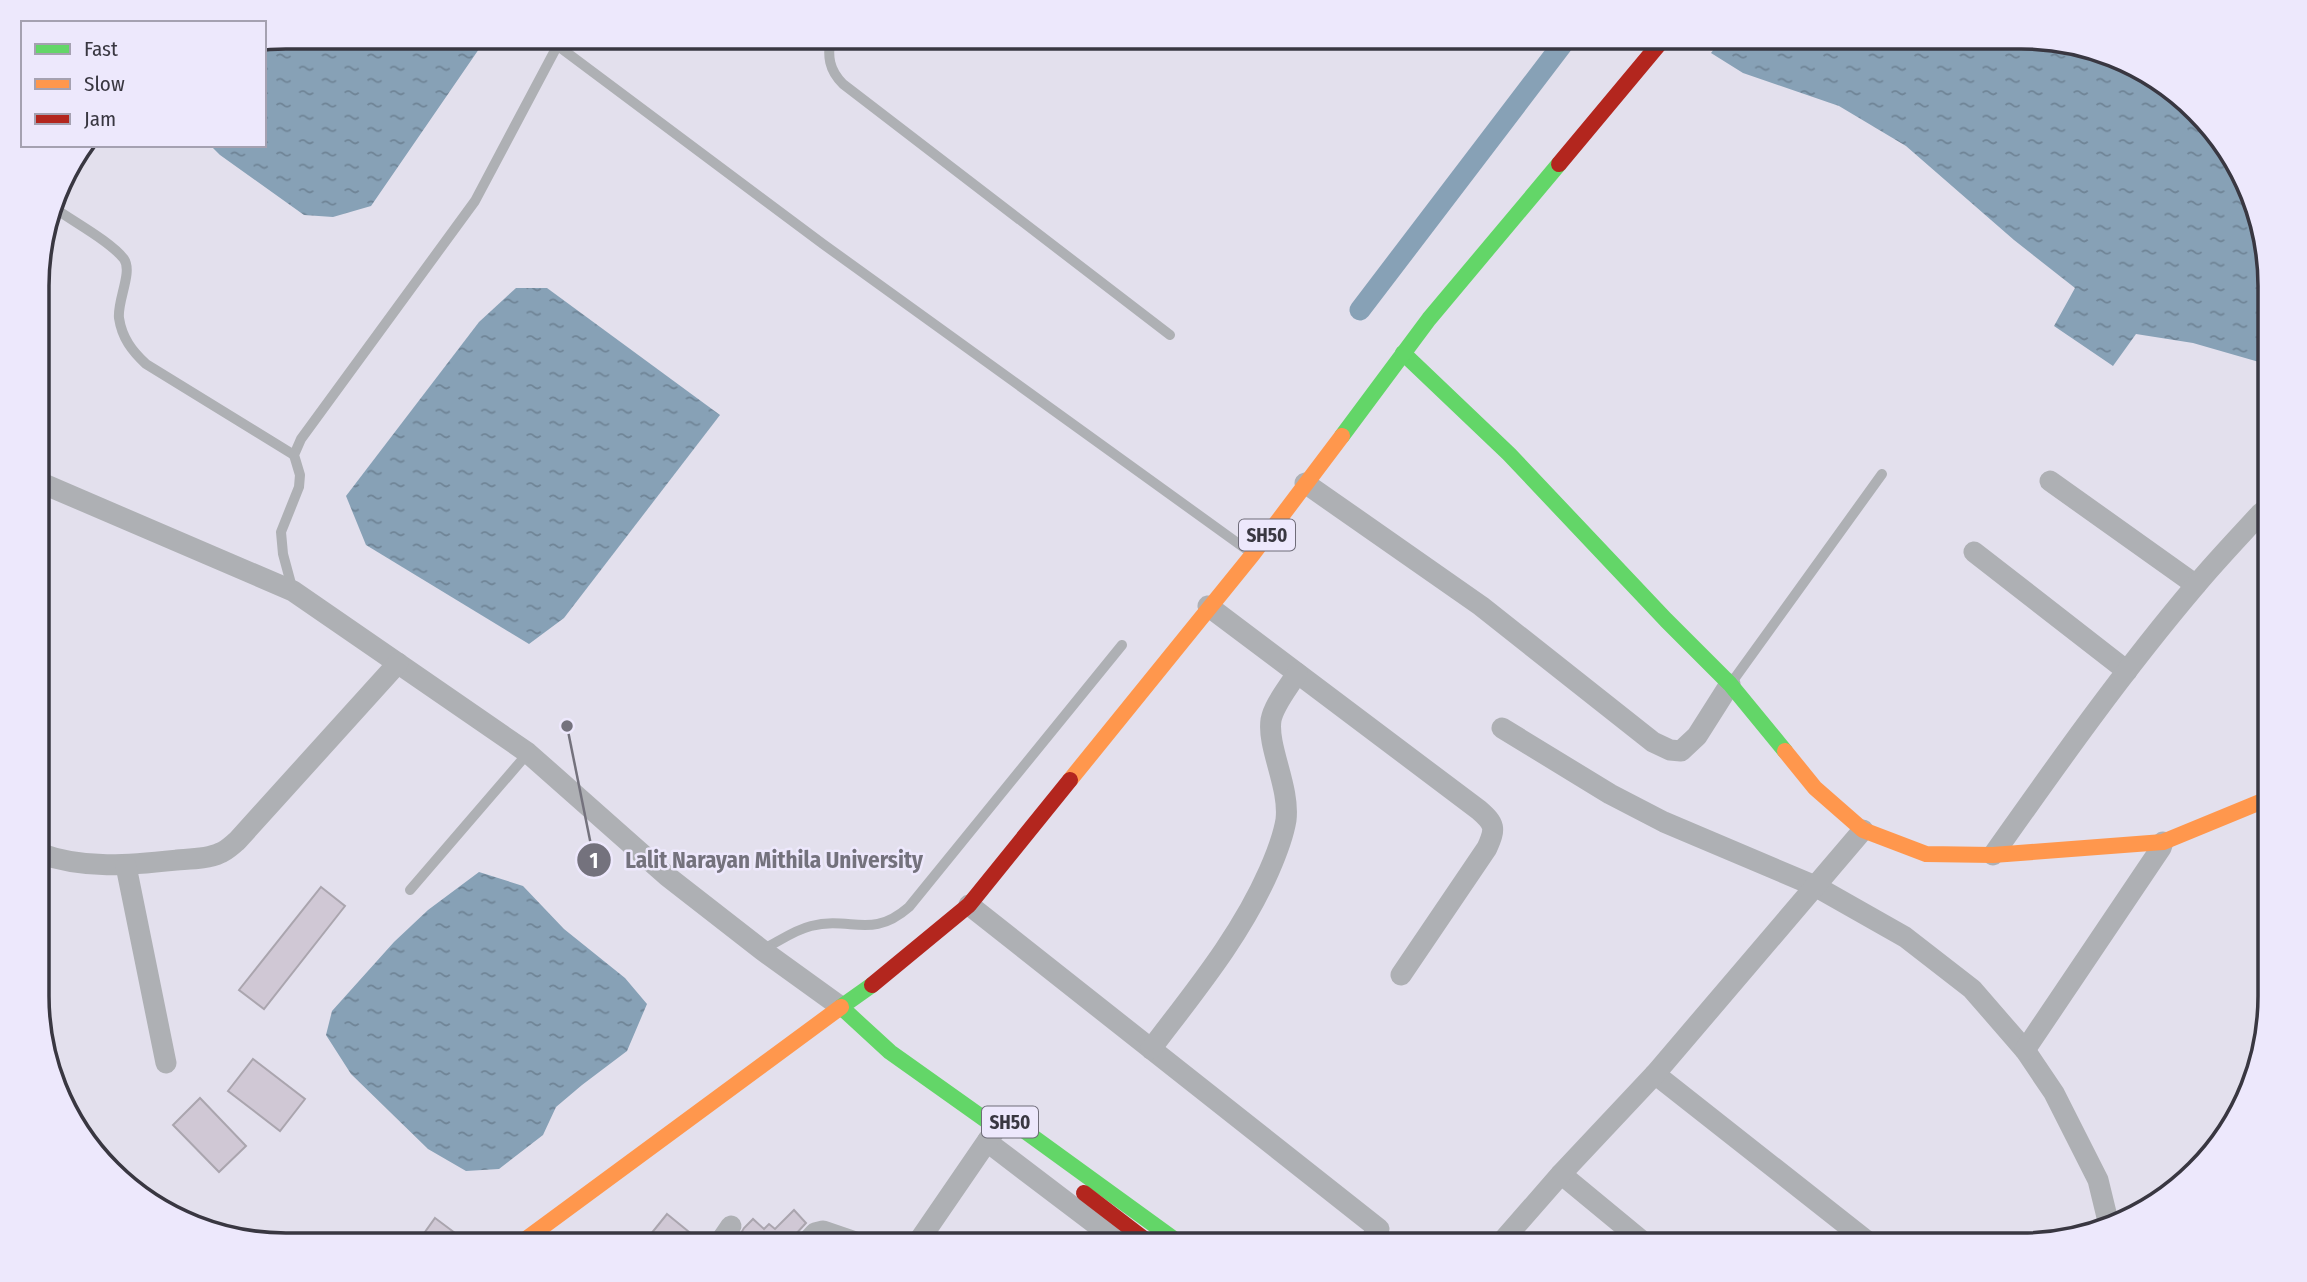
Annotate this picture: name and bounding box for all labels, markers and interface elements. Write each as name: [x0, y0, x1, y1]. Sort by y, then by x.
legend: [21, 21, 266, 147]
text: Fast: [84, 36, 118, 62]
text: Slow: [84, 71, 125, 97]
text: Jam: [84, 106, 116, 132]
road number: SH50: [1239, 520, 1295, 550]
callout: Lalit Narayan Mithila University: [576, 838, 937, 882]
text: Lalit Narayan Mithila University: [625, 846, 924, 874]
text: 1: [590, 848, 598, 874]
road number: SH50: [982, 1106, 1038, 1138]

